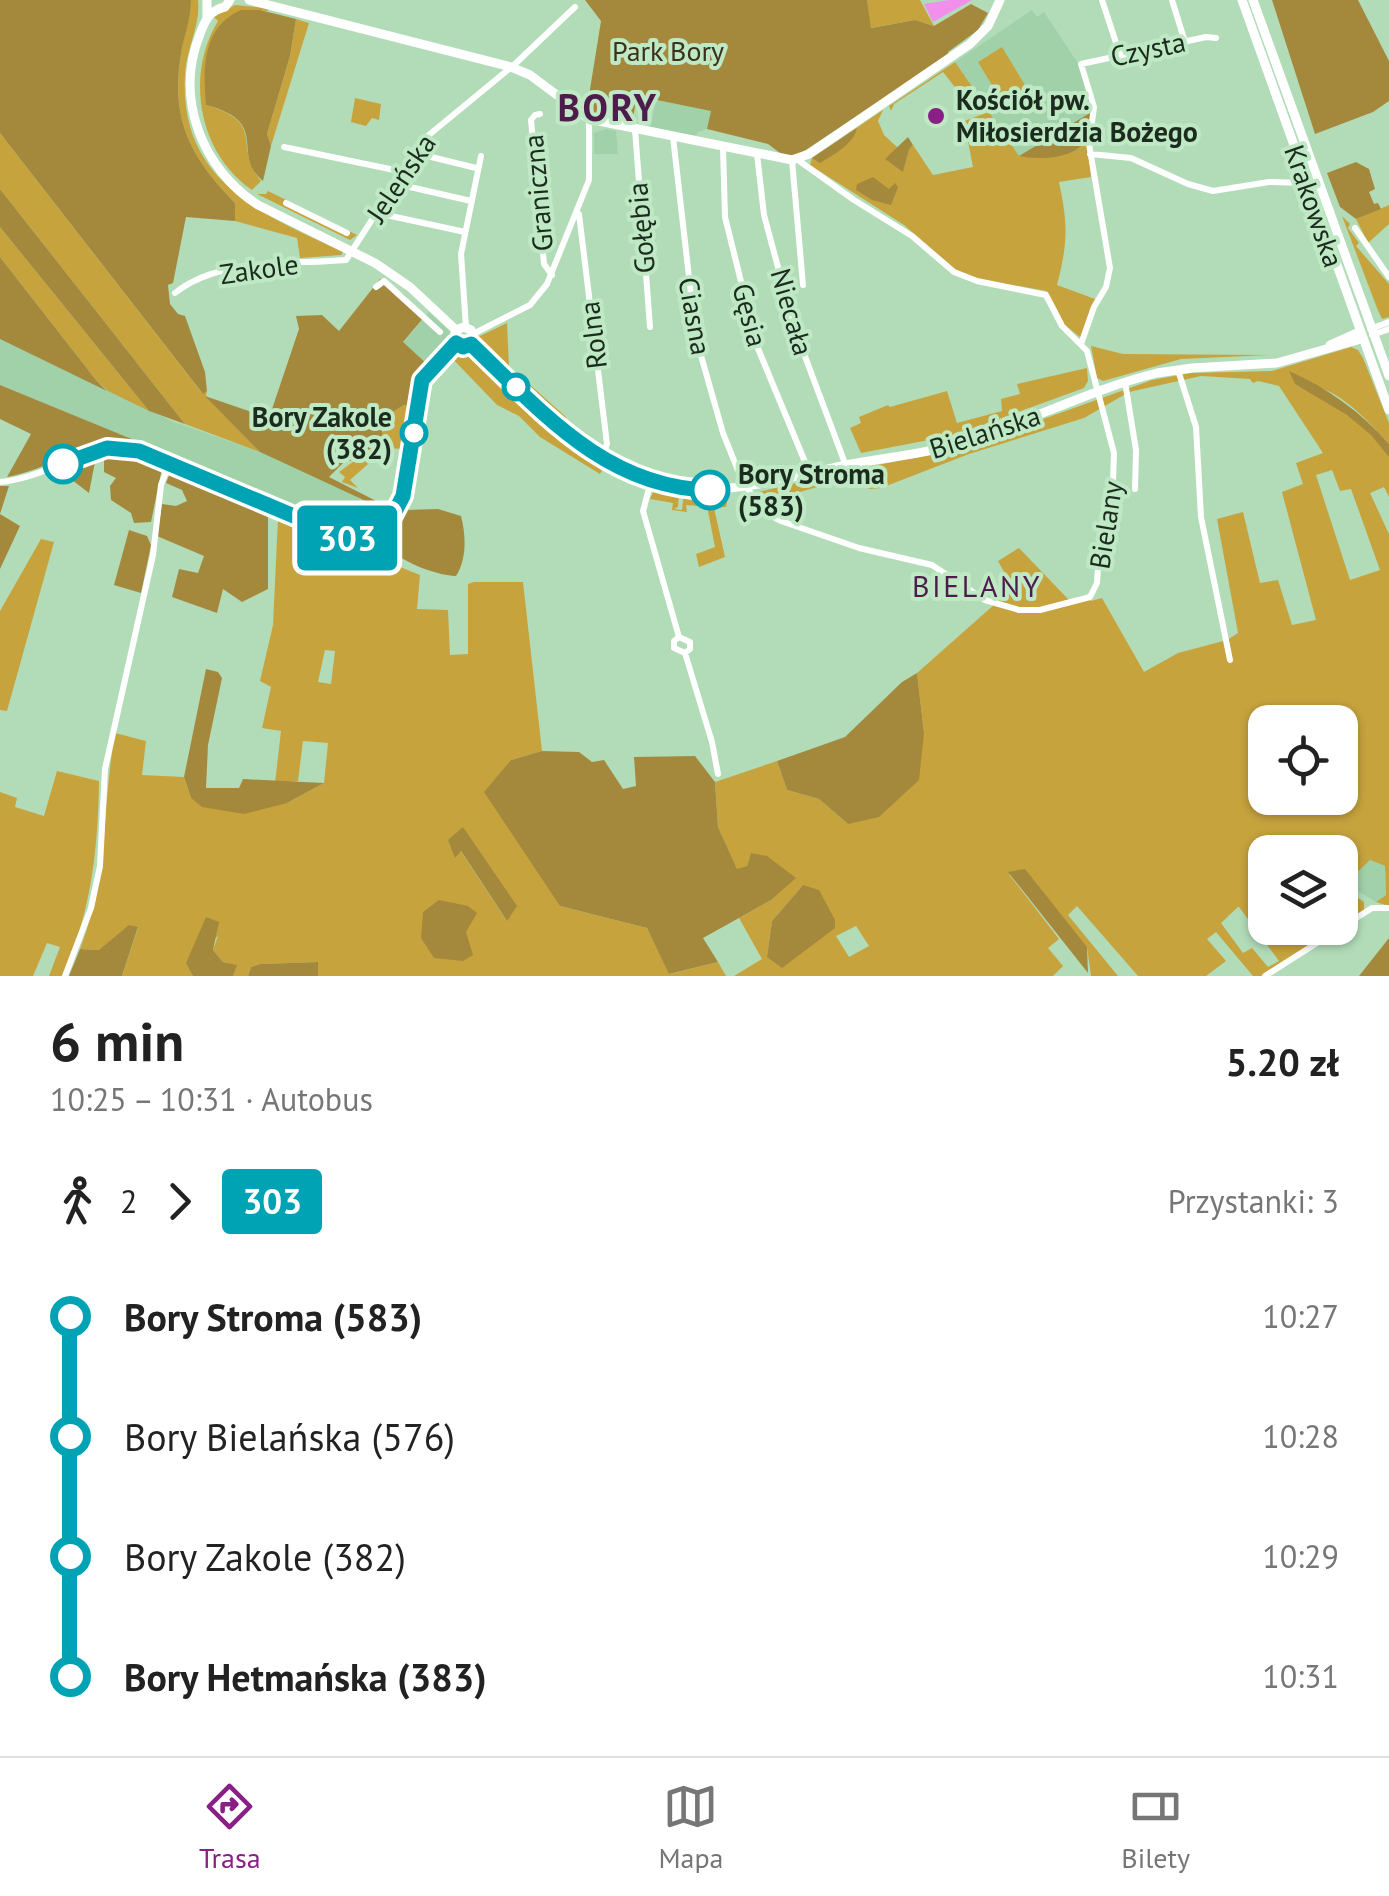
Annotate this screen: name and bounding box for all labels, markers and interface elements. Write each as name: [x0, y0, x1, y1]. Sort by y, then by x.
street label: Czysta: [1107, 23, 1189, 74]
park label: Park Bory: [612, 32, 724, 69]
place label: Kościół pw. Miłosierdzia Bożego: [956, 81, 1198, 150]
district label: BORY: [557, 82, 659, 131]
marker: Kościół pw. Miłosierdzia Bożego: [925, 105, 947, 127]
street label: Jeleńska: [357, 126, 444, 230]
street label: Graniczna: [514, 133, 561, 253]
street label: Krakowska: [1276, 140, 1353, 272]
street label: Gołębia: [618, 181, 663, 275]
street label: Zakole: [217, 245, 301, 292]
street label: Niecała: [762, 264, 823, 360]
street label: Ciasna: [670, 274, 721, 358]
street label: Gęsia: [724, 279, 777, 351]
street label: Rolna: [570, 299, 615, 371]
unlabelled marker: [503, 374, 529, 400]
street label: Bielańska: [925, 396, 1045, 467]
place label: Bory Zakole (382): [252, 398, 392, 467]
marker: Bory Zakole (382): [401, 420, 427, 446]
unlabelled marker: [44, 445, 82, 483]
place label: Bory Stroma (583): [738, 455, 885, 524]
marker: Bory Stroma (583): [691, 471, 729, 509]
street label: Bielany: [1080, 478, 1131, 572]
line badge: 303: [290, 506, 404, 570]
text: 303: [317, 515, 377, 561]
district label: BIELANY: [912, 566, 1042, 605]
map controls: [1248, 705, 1358, 945]
button: locate: [1248, 705, 1358, 815]
button: layers: [1248, 835, 1358, 945]
text: 6 min: [50, 1005, 184, 1076]
text: 5.20 zł: [1226, 1037, 1339, 1086]
text: 10:25 – 10:31 · Autobus: [50, 1078, 373, 1120]
icon: walk: [50, 1174, 105, 1229]
icon: forward: [152, 1174, 207, 1229]
text: 303: [242, 1178, 302, 1224]
text: 2: [120, 1180, 137, 1222]
text: Przystanki: 3: [1168, 1180, 1339, 1222]
text: Bory Stroma (583): [124, 1292, 422, 1341]
text: 10:27: [1262, 1295, 1339, 1337]
text: Bory Bielańska (576): [124, 1412, 455, 1461]
text: 10:28: [1262, 1415, 1339, 1457]
text: Bory Zakole (382): [124, 1532, 406, 1581]
text: 10:29: [1262, 1535, 1339, 1577]
text: Bory Hetmańska (383): [124, 1652, 487, 1701]
text: 10:31: [1262, 1655, 1339, 1697]
tab: Trasa: [199, 1779, 261, 1876]
tab: Mapa: [658, 1779, 723, 1876]
tab: Bilety: [1121, 1779, 1190, 1876]

